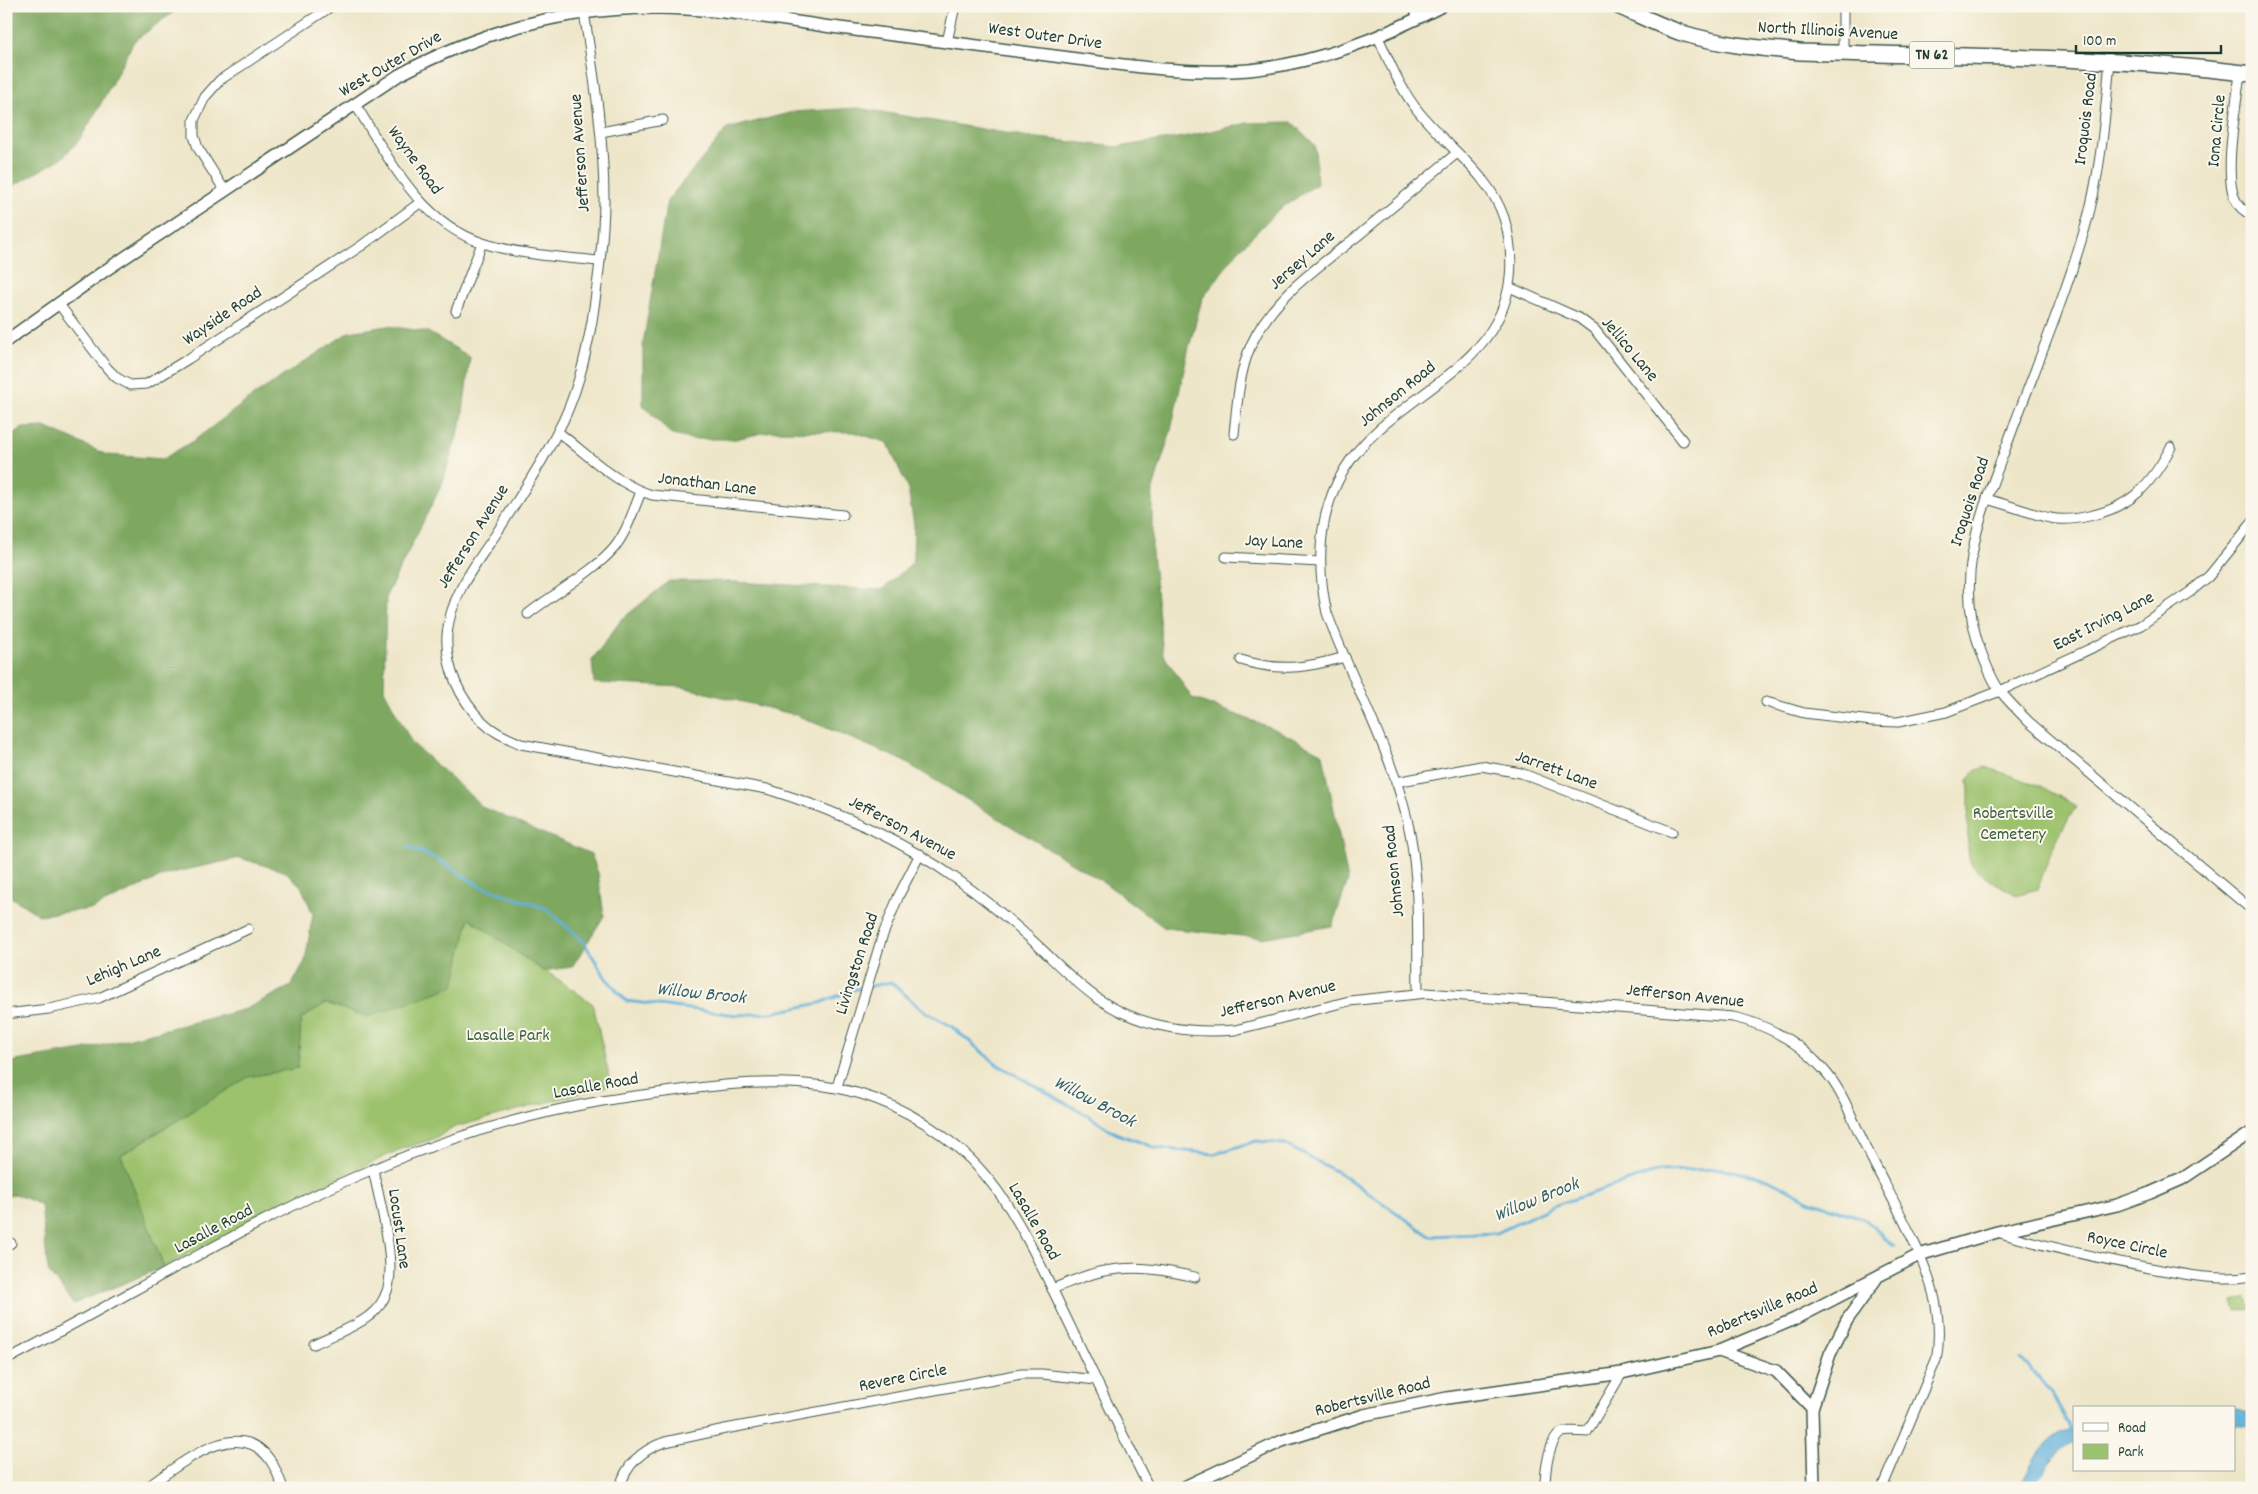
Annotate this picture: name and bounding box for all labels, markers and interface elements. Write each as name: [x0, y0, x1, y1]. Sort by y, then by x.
street label: North Illinois Avenue: [1757, 16, 1899, 48]
street label: West Outer Drive: [986, 17, 1104, 57]
scale bar: [2076, 22, 2220, 54]
street label: West Outer Drive: [335, 25, 447, 105]
text: 100 m: [2083, 31, 2116, 53]
road number: TN 62: [1910, 42, 1954, 68]
street label: Iroquois Road: [2069, 71, 2105, 167]
street label: Jefferson Avenue: [564, 93, 598, 213]
street label: Iona Circle: [2202, 94, 2234, 168]
street label: Wayne Road: [380, 121, 448, 201]
street label: Jersey Lane: [1265, 225, 1341, 297]
street label: Wayside Road: [178, 281, 268, 353]
street label: Jellico Lane: [1594, 312, 1664, 388]
street label: Johnson Road: [1354, 356, 1442, 434]
street label: Iroquois Road: [1945, 454, 1997, 550]
street label: Jonathan Lane: [656, 467, 758, 503]
street label: Jefferson Avenue: [432, 480, 516, 594]
street label: Jay Lane: [1244, 529, 1304, 557]
street label: East Irving Lane: [2049, 586, 2159, 658]
street label: Jarrett Lane: [1511, 745, 1601, 797]
street label: Jefferson Avenue: [844, 790, 960, 868]
park label: Robertsville Cemetery: [1973, 802, 2053, 848]
street label: Johnson Road: [1378, 824, 1412, 918]
street label: Livingston Road: [830, 910, 886, 1018]
street label: Lehigh Lane: [83, 940, 165, 994]
street label: Jefferson Avenue: [1217, 974, 1339, 1026]
water label: Willow Brook: [655, 977, 749, 1013]
street label: Jefferson Avenue: [1625, 978, 1745, 1016]
park label: Lasalle Park: [466, 1024, 550, 1049]
street label: Lasalle Road: [551, 1067, 641, 1107]
water label: Willow Brook: [1048, 1070, 1142, 1137]
water label: Willow Brook: [1491, 1171, 1585, 1230]
street label: Lasalle Road: [1001, 1178, 1065, 1266]
street label: Locust Lane: [380, 1187, 416, 1271]
street label: Lasalle Road: [170, 1199, 258, 1261]
street label: Royce Circle: [2084, 1225, 2170, 1267]
street label: Robertsville Road: [1704, 1276, 1822, 1346]
street label: Revere Circle: [857, 1358, 949, 1400]
street label: Robertsville Road: [1313, 1372, 1433, 1424]
legend: [2073, 1406, 2236, 1472]
text: Road: [2118, 1418, 2146, 1440]
text: Park: [2118, 1442, 2144, 1464]

